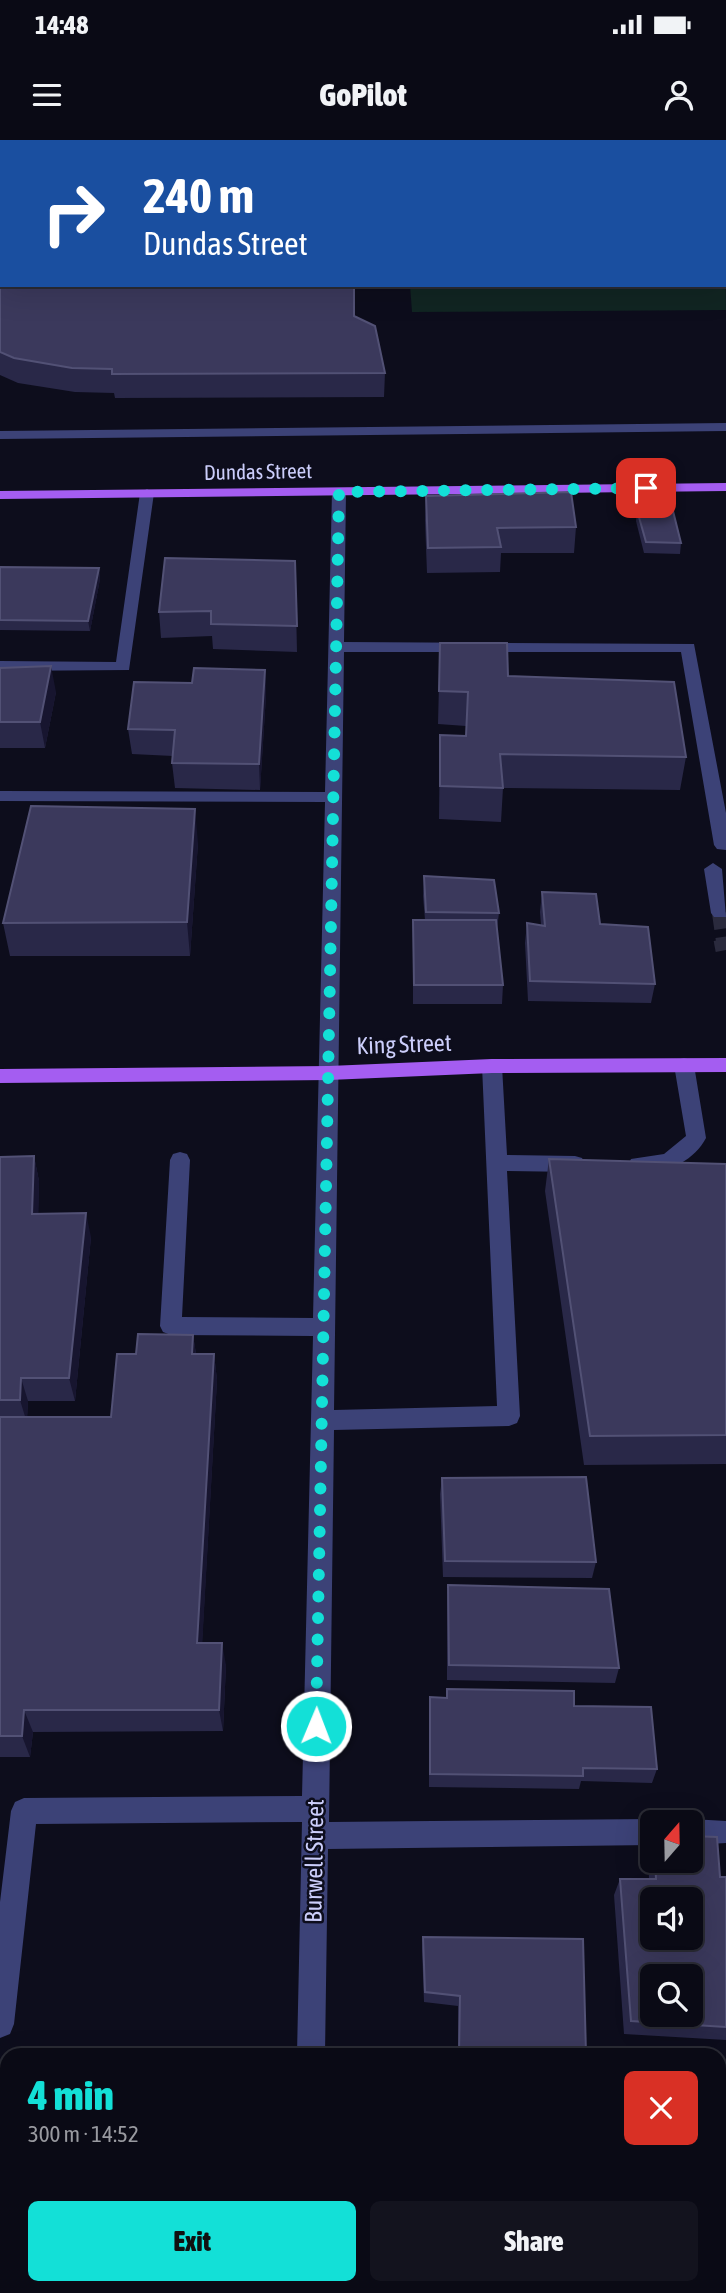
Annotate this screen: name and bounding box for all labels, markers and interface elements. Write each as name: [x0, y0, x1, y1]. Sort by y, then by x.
text: 14:48: [35, 10, 89, 40]
icon: menu: [28, 76, 66, 114]
text: GoPilot: [319, 76, 407, 113]
icon: person: [660, 76, 698, 114]
text: 240 m: [143, 167, 254, 223]
icon: right: [28, 168, 119, 259]
text: Dundas Street: [143, 225, 308, 262]
street label: Dundas Street: [204, 458, 312, 484]
pin: [616, 458, 676, 518]
icon: arrive: [627, 469, 665, 507]
street label: King Street: [356, 1029, 452, 1059]
position arrow: [279, 1689, 353, 1763]
street label: Burwell Street: [299, 1799, 329, 1923]
north arrow: [640, 1810, 704, 1872]
map controls: [640, 1810, 703, 2027]
button: sound: [640, 1887, 703, 1950]
button: search: [640, 1964, 703, 2027]
text: 4 min: [28, 2071, 114, 2119]
button: close: [624, 2071, 698, 2145]
text: 300 m · 14:52: [28, 2121, 139, 2147]
button: Exit: [28, 2201, 356, 2281]
button: Share: [370, 2201, 698, 2281]

